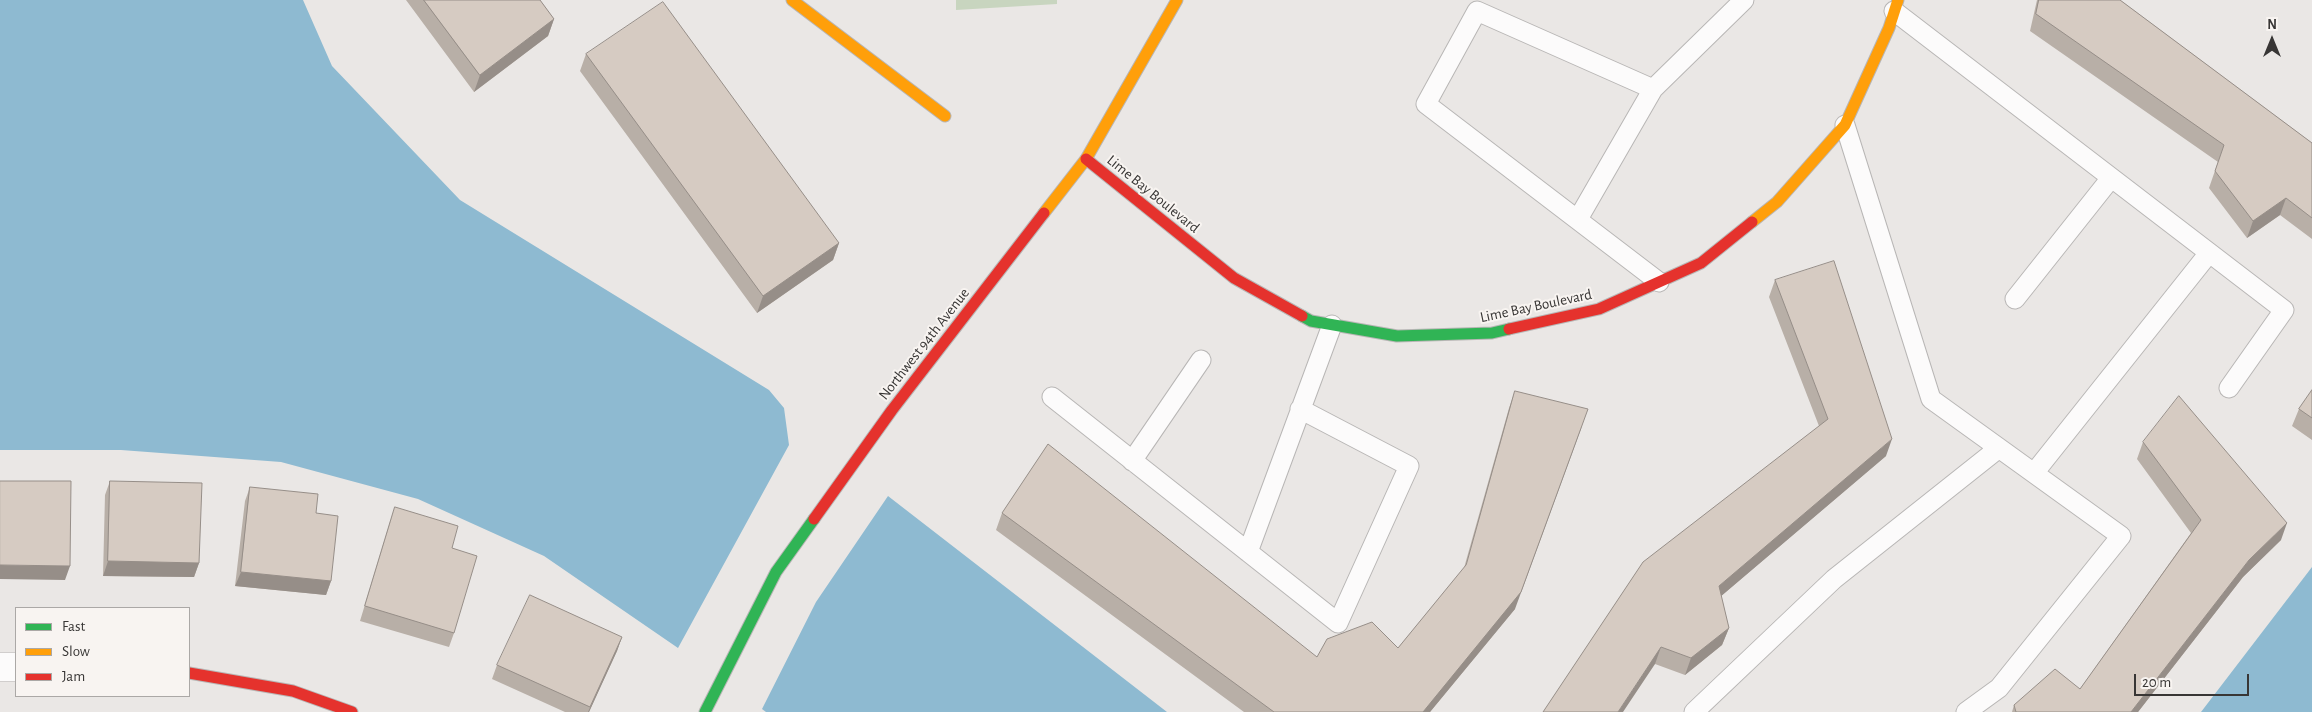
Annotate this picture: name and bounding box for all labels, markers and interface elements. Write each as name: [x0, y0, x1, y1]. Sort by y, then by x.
north arrow: [2247, 15, 2297, 65]
text: N: [2267, 18, 2277, 32]
street label: Lime Bay Boulevard: [1103, 151, 1203, 237]
street label: Northwest 94th Avenue: [875, 284, 973, 404]
street label: Lime Bay Boulevard: [1478, 285, 1594, 327]
legend: [15, 607, 190, 697]
text: Fast: [62, 619, 85, 634]
text: Slow: [62, 644, 90, 659]
scale bar: [2137, 664, 2252, 696]
text: Jam: [62, 669, 85, 684]
text: 20 m: [2142, 675, 2171, 690]

